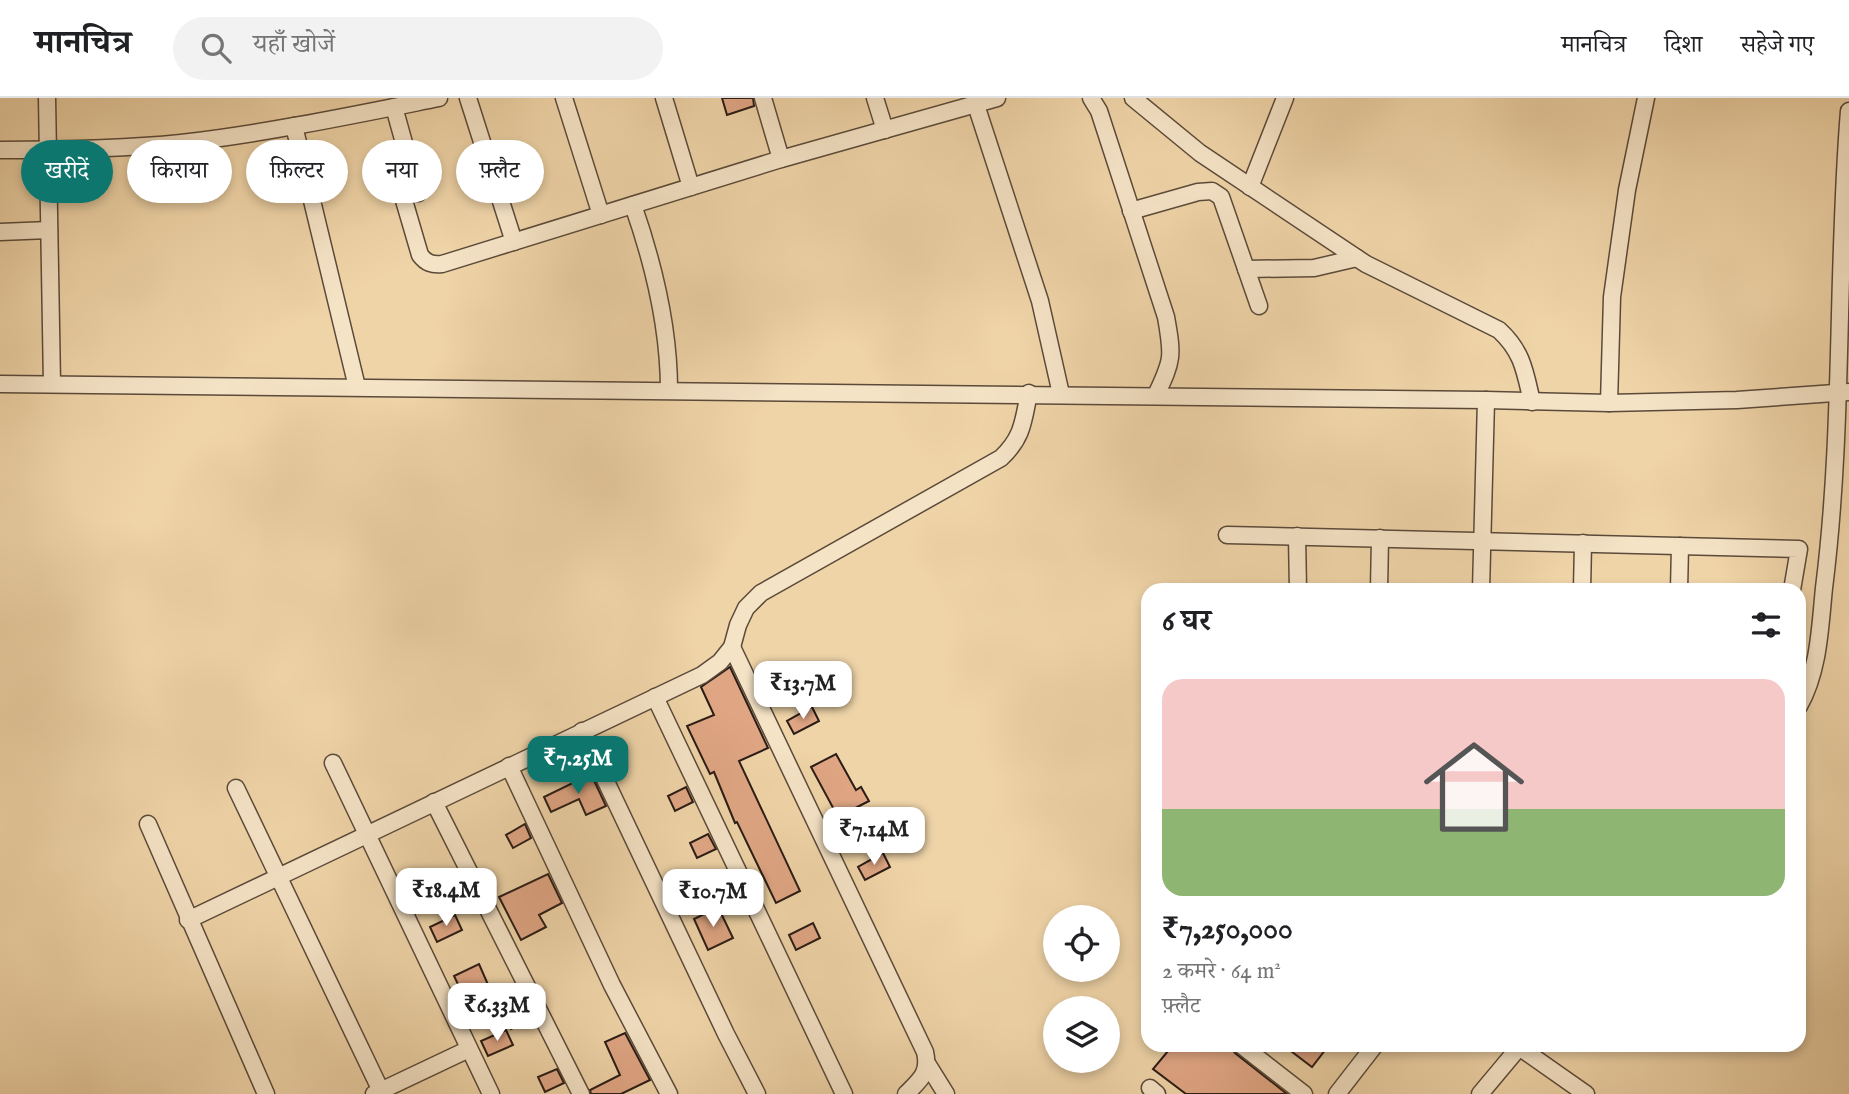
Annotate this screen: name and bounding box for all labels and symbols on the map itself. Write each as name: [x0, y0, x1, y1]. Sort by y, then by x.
pin: ₹13.7M: [746, 662, 860, 721]
pin: ₹7.25M: [521, 736, 635, 796]
pin: ₹7.14M: [817, 808, 931, 867]
pin: ₹18.4M: [389, 868, 503, 928]
pin: ₹10.7M: [656, 870, 770, 929]
pin: ₹6.33M: [440, 984, 554, 1043]

